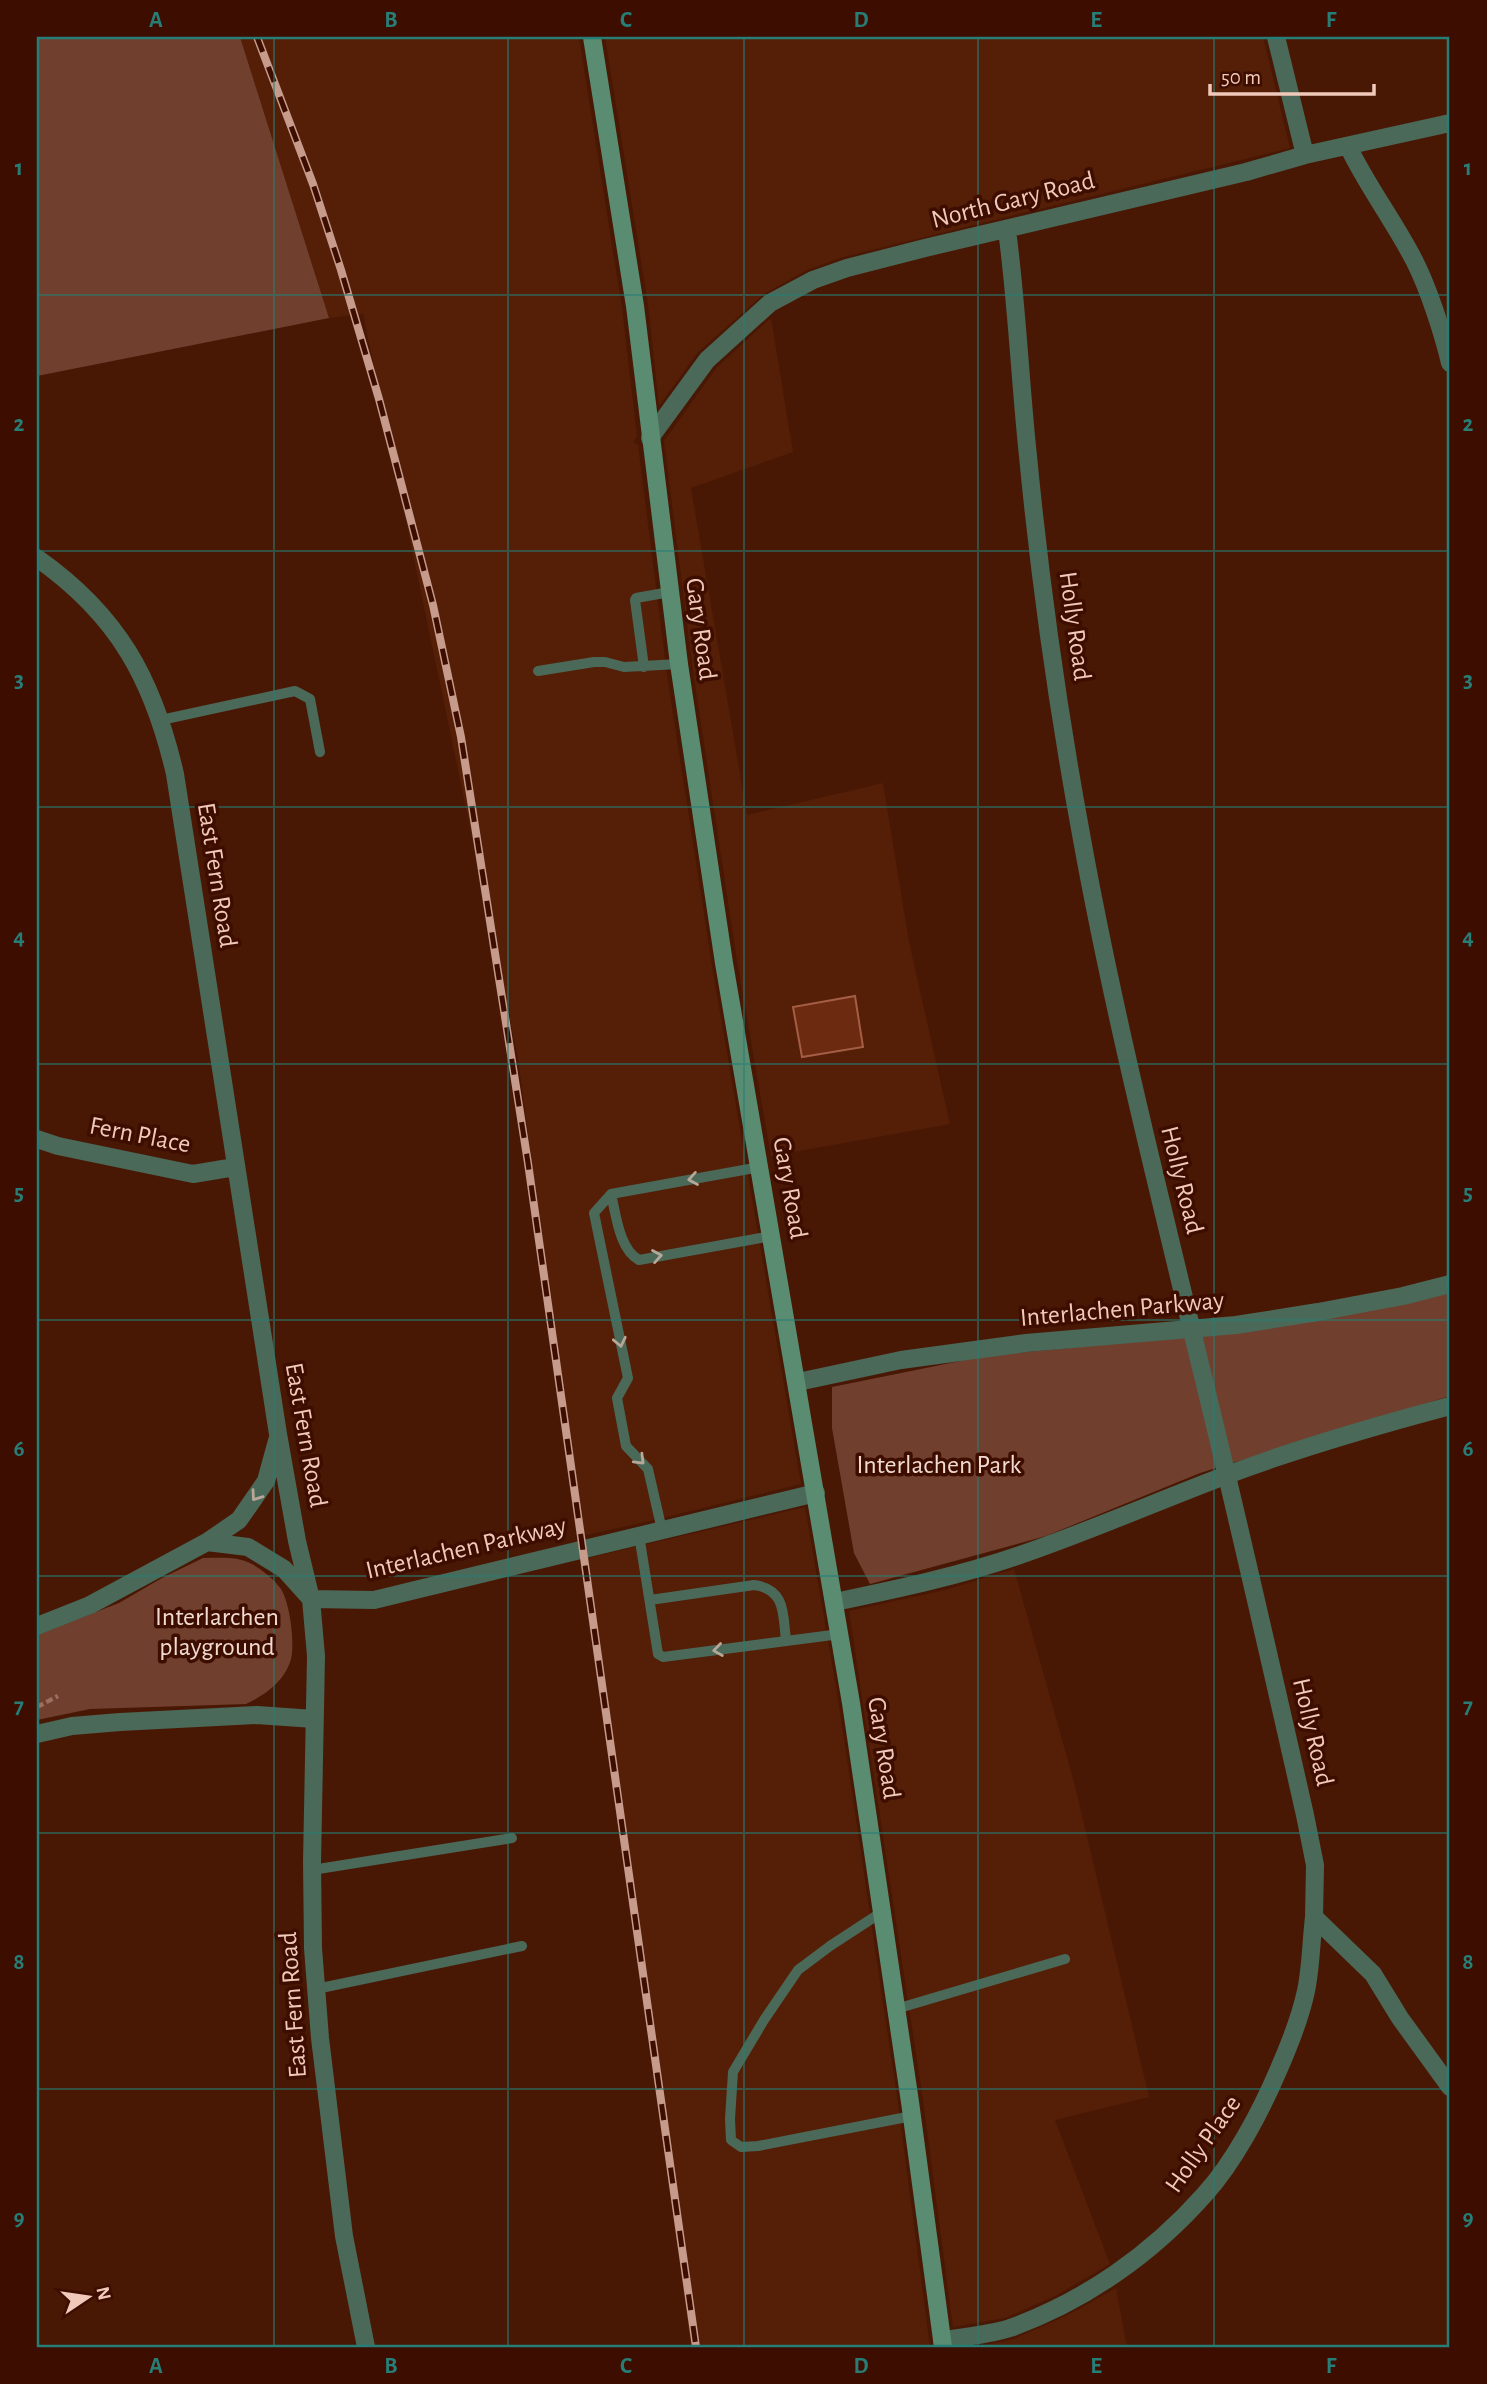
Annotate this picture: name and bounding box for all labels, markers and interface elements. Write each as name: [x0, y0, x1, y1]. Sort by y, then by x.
text: A: [149, 9, 163, 32]
text: B: [384, 9, 398, 32]
text: C: [620, 9, 632, 32]
text: D: [853, 9, 869, 32]
text: E: [1090, 9, 1102, 32]
text: F: [1326, 9, 1337, 32]
scale bar: [1210, 52, 1375, 96]
text: 50 m: [1221, 67, 1261, 88]
text: 1: [15, 157, 23, 180]
text: 1: [1464, 157, 1472, 180]
street label: North Gary Road: [929, 167, 1097, 233]
text: 2: [14, 413, 25, 436]
text: 2: [1463, 413, 1474, 436]
street label: Holly Road: [1054, 570, 1096, 682]
street label: Gary Road: [681, 576, 721, 682]
text: 3: [14, 669, 24, 692]
text: 3: [1463, 669, 1473, 692]
street label: East Fern Road: [193, 801, 241, 949]
text: 4: [13, 926, 25, 949]
text: 4: [1462, 926, 1474, 949]
street label: Fern Place: [87, 1112, 193, 1158]
street label: Holly Road: [1156, 1124, 1208, 1236]
street label: Gary Road: [768, 1135, 812, 1241]
one-way arrow: [687, 1170, 699, 1185]
text: 5: [14, 1182, 24, 1205]
text: 5: [1463, 1182, 1473, 1205]
one-way arrow: [651, 1250, 663, 1265]
street label: Interlachen Parkway: [1019, 1287, 1225, 1331]
one-way arrow: [612, 1336, 627, 1348]
street label: East Fern Road: [280, 1361, 332, 1509]
text: 6: [13, 1438, 25, 1461]
text: 6: [1462, 1438, 1474, 1461]
one-way arrow: [631, 1452, 644, 1465]
park label: Interlachen Park: [857, 1452, 1022, 1478]
one-way arrow: [251, 1489, 264, 1502]
street label: Interlachen Parkway: [363, 1512, 569, 1584]
park label: Interlarchen playground: [155, 1604, 279, 1660]
one-way arrow: [712, 1643, 724, 1658]
street label: Holly Road: [1288, 1676, 1338, 1788]
text: 7: [14, 1695, 24, 1718]
street label: Gary Road: [863, 1695, 905, 1801]
text: 7: [1463, 1695, 1473, 1718]
street label: East Fern Road: [275, 1931, 311, 2079]
text: 8: [13, 1951, 25, 1974]
text: 8: [1462, 1951, 1474, 1974]
street label: Holly Place: [1160, 2091, 1246, 2197]
text: 9: [13, 2207, 25, 2230]
text: 9: [1462, 2207, 1474, 2230]
north arrow: [52, 2262, 122, 2332]
text: N: [92, 2285, 114, 2302]
text: A: [149, 2355, 163, 2378]
text: B: [384, 2355, 398, 2378]
text: C: [620, 2355, 632, 2378]
text: D: [853, 2355, 869, 2378]
text: E: [1090, 2355, 1102, 2378]
text: F: [1326, 2355, 1337, 2378]

